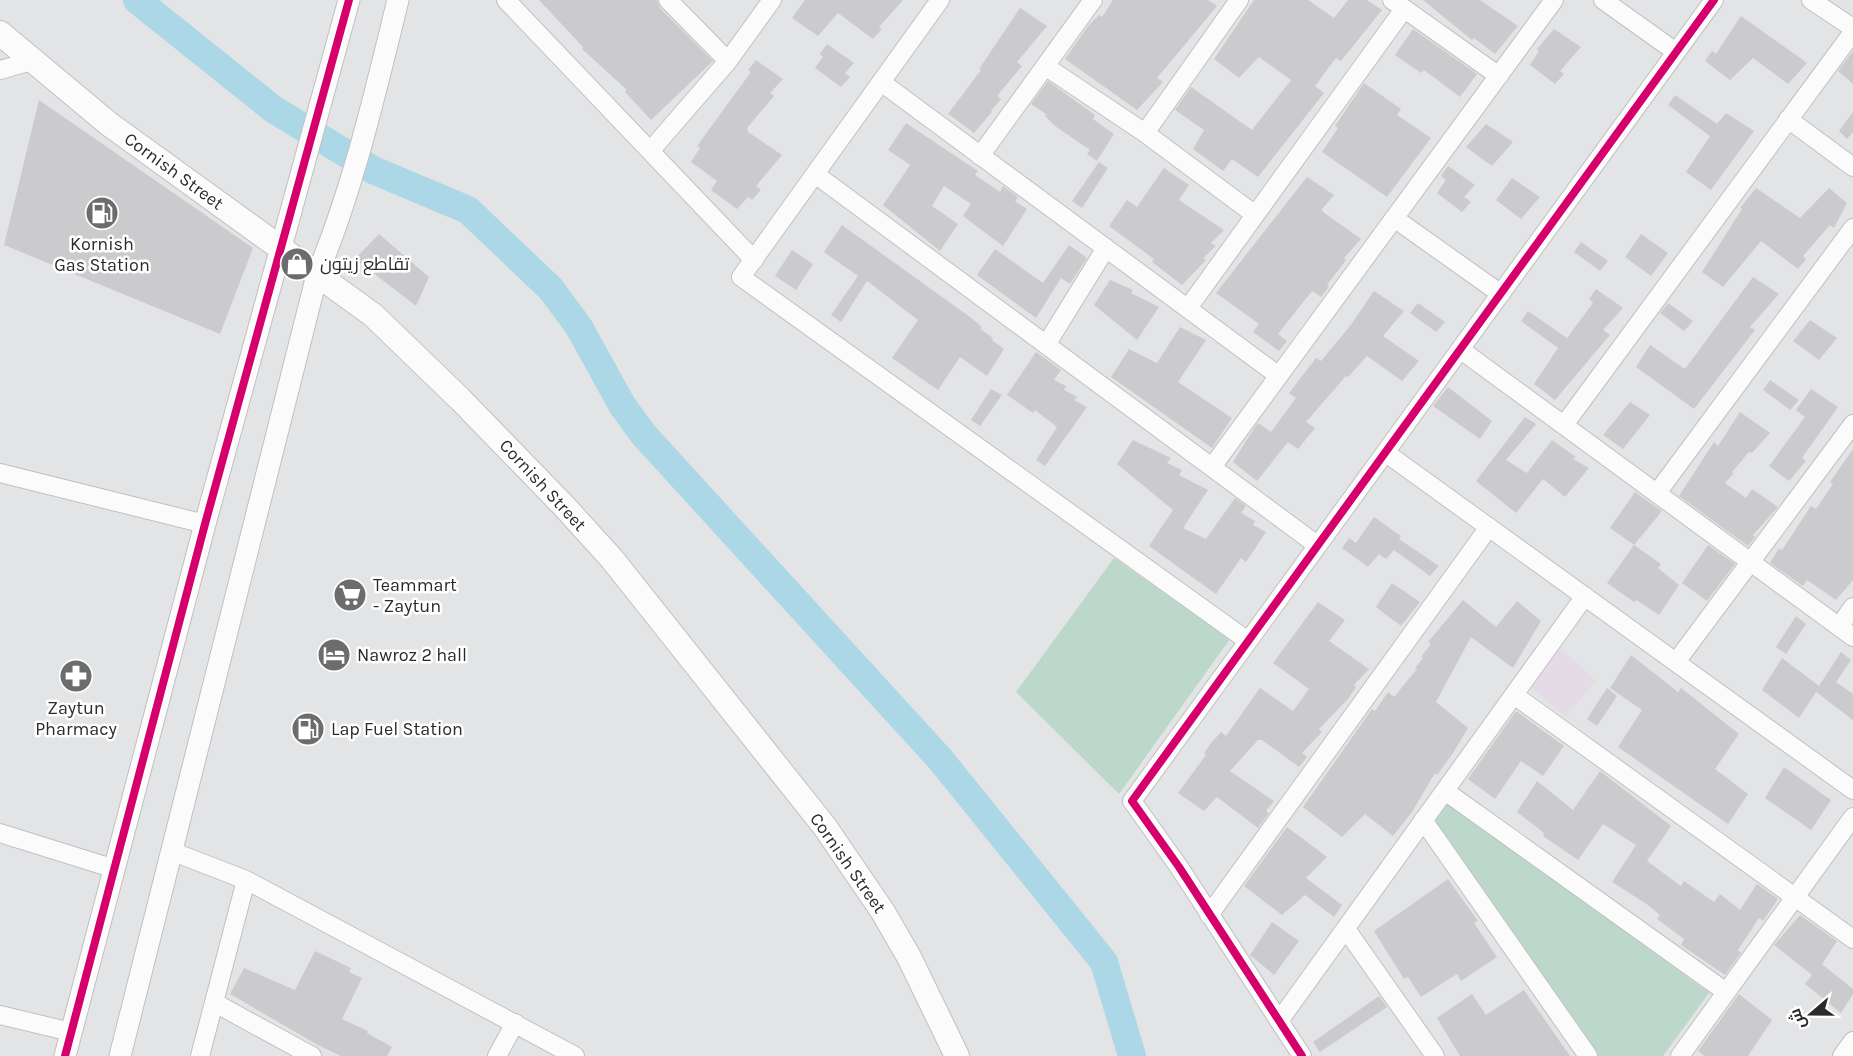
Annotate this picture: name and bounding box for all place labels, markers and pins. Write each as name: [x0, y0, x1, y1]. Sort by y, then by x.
fuel station icon: Kornish Gas Station: [84, 195, 120, 231]
place label: Kornish Gas Station: [54, 233, 150, 276]
shop icon: تقاطع زيتون: [279, 246, 315, 282]
place label: تقاطع زيتون: [320, 253, 409, 276]
place label: Teammart - Zaytun: [373, 574, 457, 617]
supermarket icon: Teammart - Zaytun: [332, 577, 368, 613]
hotel icon: Nawroz 2 hall: [316, 637, 352, 673]
place label: Nawroz 2 hall: [357, 644, 467, 666]
pharmacy icon: Zaytun Pharmacy: [58, 658, 94, 694]
place label: Zaytun Pharmacy: [35, 697, 117, 740]
fuel station icon: Lap Fuel Station: [290, 711, 326, 747]
place label: Lap Fuel Station: [331, 718, 463, 740]

